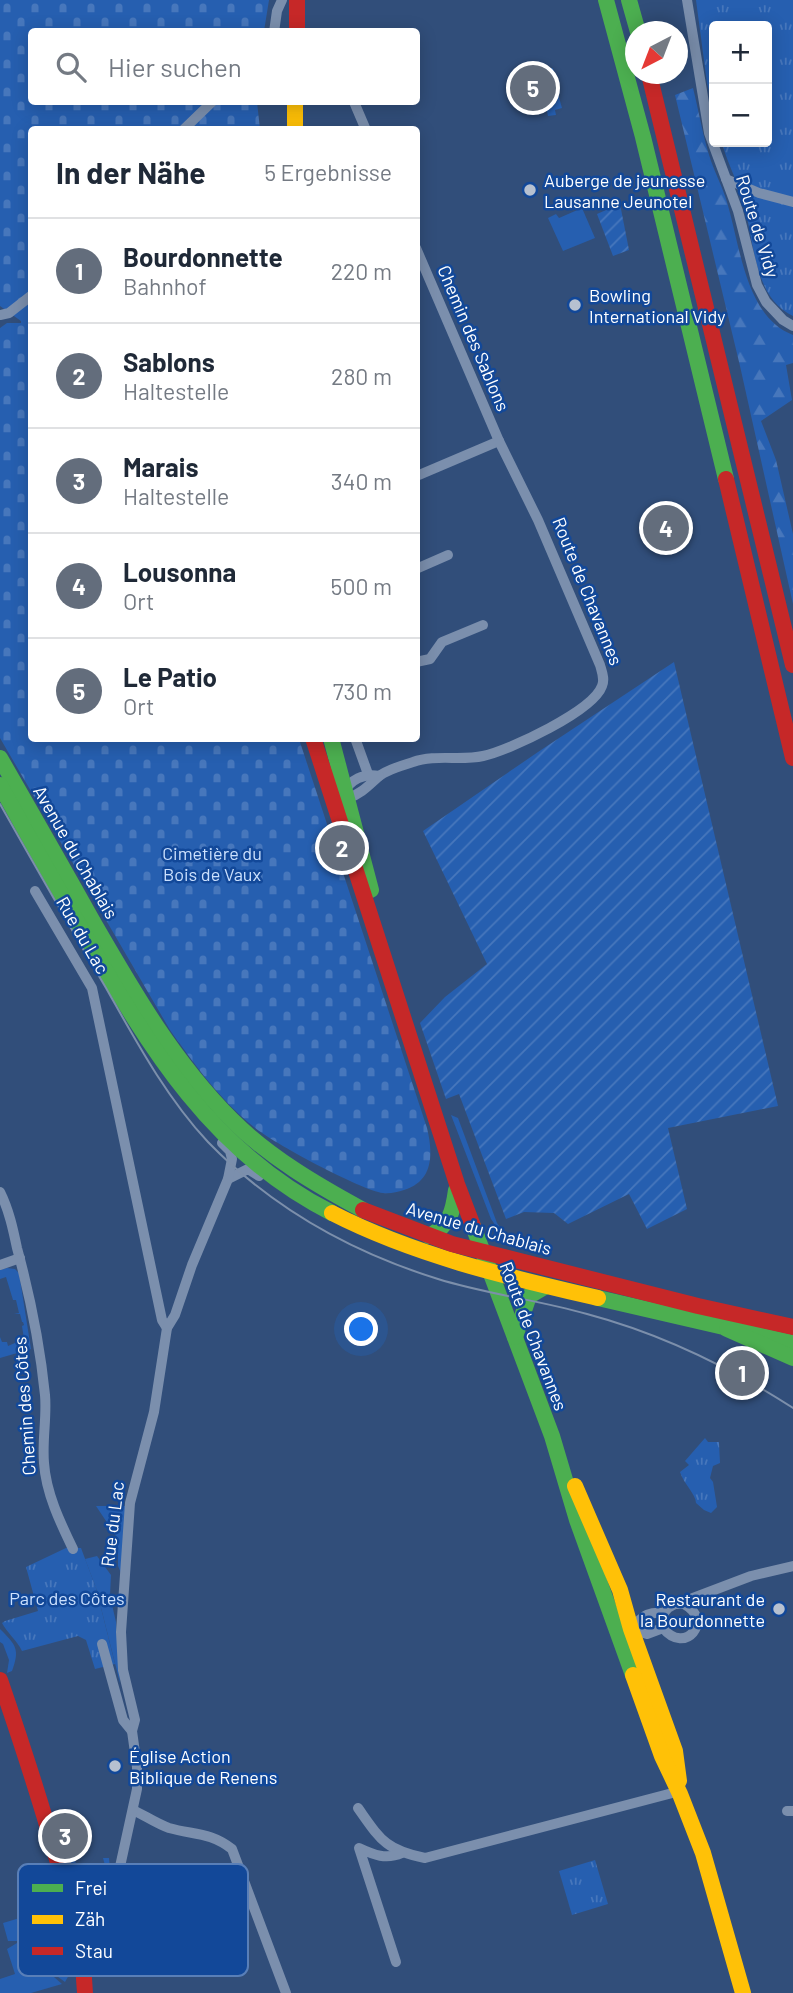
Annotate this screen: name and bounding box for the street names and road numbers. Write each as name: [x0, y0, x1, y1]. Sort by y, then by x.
street label: Route de Vidy: [732, 172, 784, 280]
street label: Chemin des Sablons: [433, 262, 515, 414]
street label: Route de Chavannes: [548, 514, 628, 668]
street label: Avenue du Chablais: [29, 781, 123, 923]
street label: Rue du Lac: [52, 892, 114, 978]
street label: Avenue du Chablais: [404, 1197, 554, 1259]
street label: Route de Chavannes: [495, 1259, 573, 1413]
street label: Chemin des Côtes: [8, 1336, 40, 1476]
street label: Rue du Lac: [96, 1480, 128, 1568]

